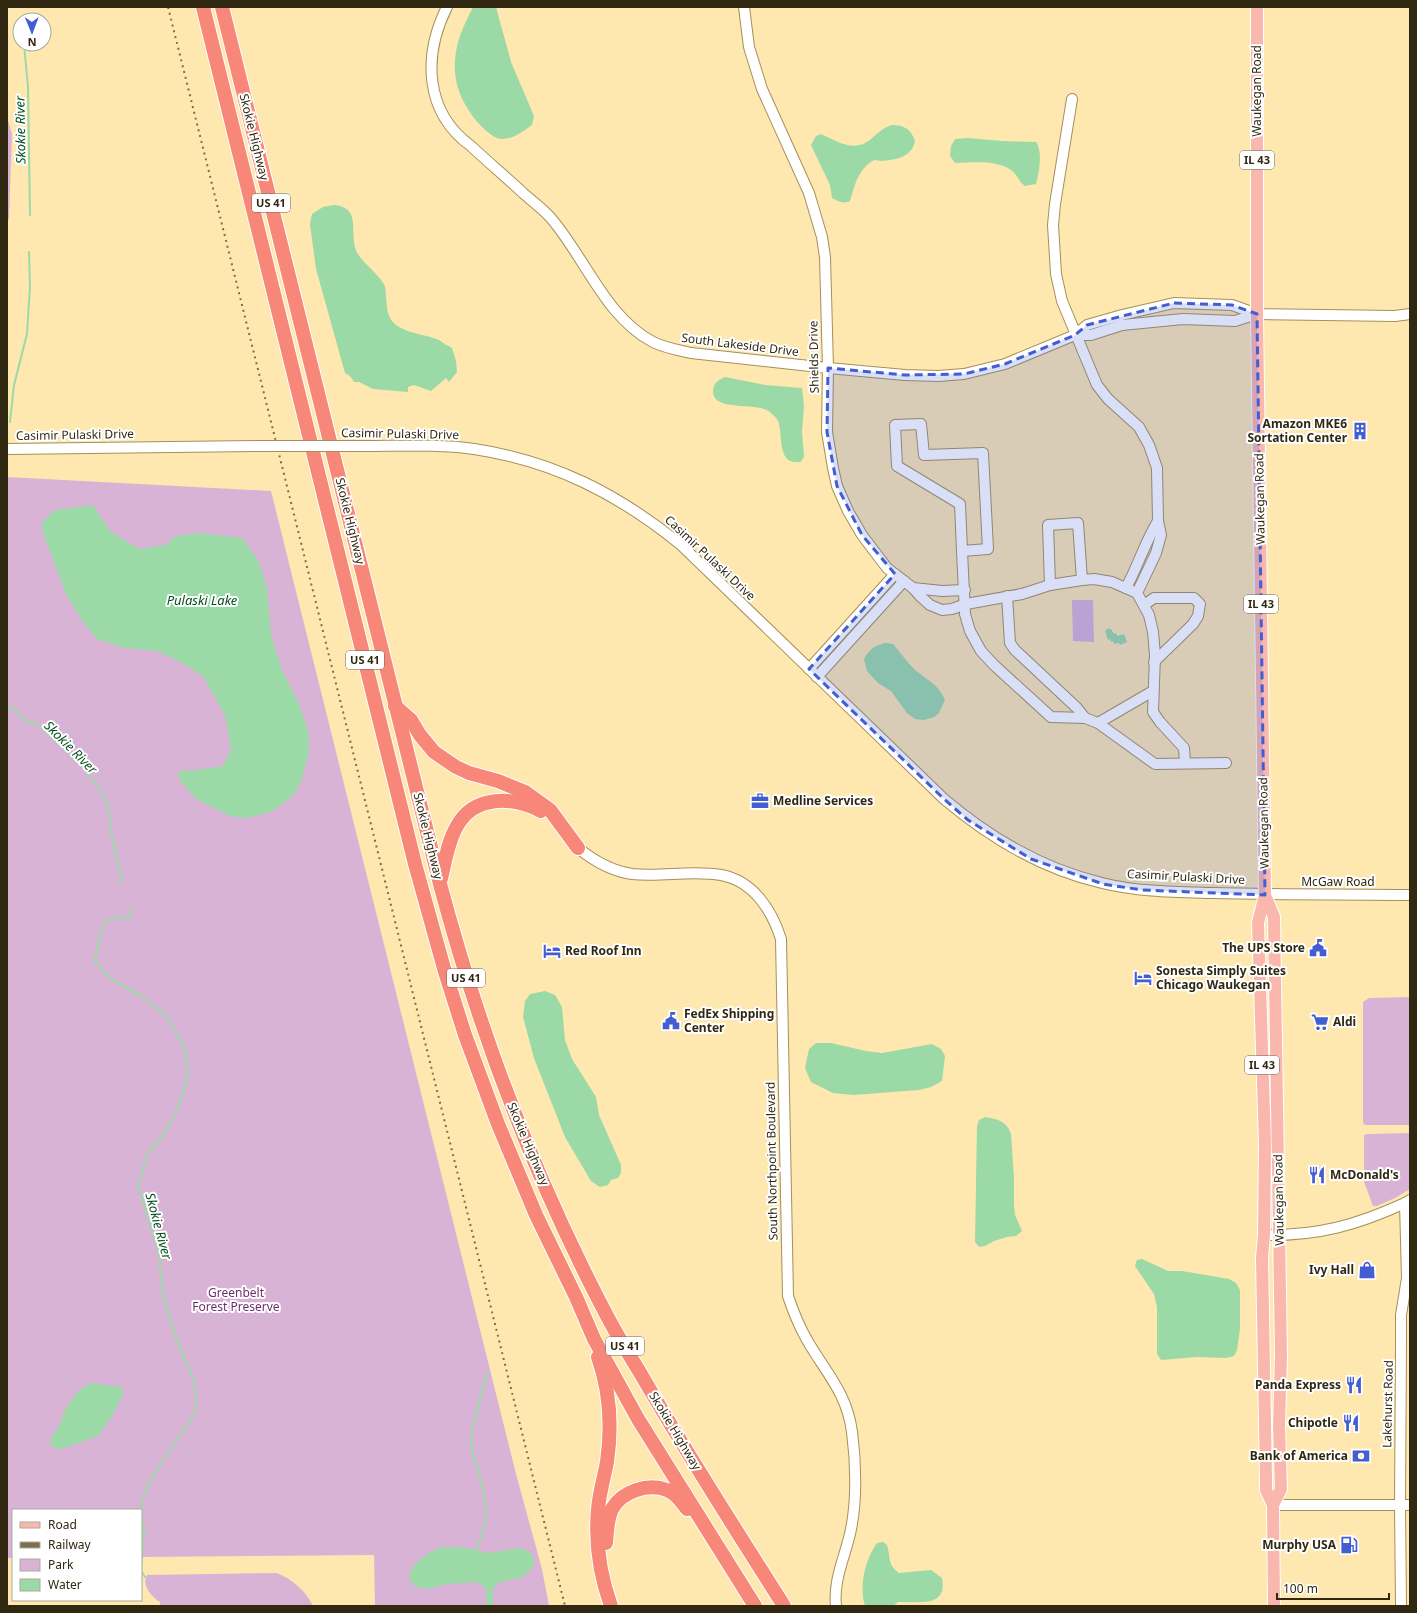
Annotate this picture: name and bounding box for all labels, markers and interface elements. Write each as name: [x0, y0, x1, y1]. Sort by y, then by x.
north arrow: [12, 12, 52, 52]
text: N: [28, 35, 37, 50]
street label: Waukegan Road: [1248, 45, 1265, 137]
street label: Skokie Highway: [236, 92, 274, 183]
water label: Skokie River: [10, 95, 30, 164]
road number: IL 43: [1240, 151, 1274, 169]
road number: US 41: [252, 194, 290, 212]
street label: Shields Drive: [804, 320, 823, 394]
street label: South Lakeside Drive: [680, 329, 800, 360]
place label: Amazon MKE6 Sortation Center: [1248, 415, 1348, 446]
building icon: Amazon MKE6 Sortation Center: [1350, 421, 1370, 441]
street label: Casimir Pulaski Drive: [341, 424, 459, 443]
street label: Casimir Pulaski Drive: [16, 425, 134, 444]
street label: Waukegan Road: [1250, 453, 1269, 545]
street label: Skokie Highway: [332, 476, 370, 567]
street label: Casimir Pulaski Drive: [661, 511, 759, 604]
water label: Pulaski Lake: [167, 591, 238, 609]
road number: IL 43: [1244, 595, 1278, 613]
road number: US 41: [346, 651, 384, 669]
water label: Skokie River: [41, 717, 102, 778]
street label: Waukegan Road: [1254, 777, 1273, 869]
street label: Skokie Highway: [410, 791, 448, 882]
office icon: Medline Services: [750, 791, 770, 811]
place label: Medline Services: [773, 792, 873, 809]
street label: Casimir Pulaski Drive: [1127, 865, 1246, 888]
street label: McGaw Road: [1301, 873, 1375, 890]
public building icon: The UPS Store: [1308, 938, 1328, 958]
place label: The UPS Store: [1222, 939, 1305, 956]
hotel icon: Red Roof Inn: [542, 941, 562, 961]
place label: Red Roof Inn: [565, 942, 642, 959]
place label: Sonesta Simply Suites Chicago Waukegan: [1156, 962, 1286, 993]
hotel icon: Sonesta Simply Suites Chicago Waukegan: [1133, 968, 1153, 988]
road number: US 41: [447, 969, 485, 987]
place label: FedEx Shipping Center: [684, 1005, 774, 1036]
public building icon: FedEx Shipping Center: [661, 1011, 681, 1031]
supermarket icon: Aldi: [1310, 1012, 1330, 1032]
place label: Aldi: [1333, 1013, 1356, 1030]
road number: IL 43: [1245, 1056, 1279, 1074]
street label: South Northpoint Boulevard: [762, 1081, 781, 1241]
street label: Skokie Highway: [503, 1100, 554, 1189]
street label: Waukegan Road: [1269, 1154, 1288, 1246]
restaurant icon: McDonald's: [1307, 1165, 1327, 1185]
place label: McDonald's: [1330, 1166, 1399, 1183]
water label: Skokie River: [141, 1191, 177, 1262]
shop icon: Ivy Hall: [1357, 1260, 1377, 1280]
place label: Ivy Hall: [1309, 1261, 1354, 1278]
park label: Greenbelt Forest Preserve: [192, 1284, 280, 1315]
road number: US 41: [606, 1337, 644, 1355]
street label: Lakehurst Road: [1378, 1360, 1397, 1448]
restaurant icon: Panda Express: [1344, 1375, 1364, 1395]
place label: Panda Express: [1255, 1376, 1341, 1393]
street label: Skokie Highway: [645, 1388, 706, 1474]
restaurant icon: Chipotle: [1341, 1413, 1361, 1433]
place label: Chipotle: [1288, 1414, 1338, 1431]
bank icon: Bank of America: [1351, 1446, 1371, 1466]
place label: Bank of America: [1250, 1447, 1348, 1464]
legend: [12, 1509, 142, 1601]
text: Road: [48, 1516, 77, 1533]
fuel station icon: Murphy USA: [1339, 1535, 1359, 1555]
text: Railway: [48, 1536, 92, 1553]
place label: Murphy USA: [1262, 1536, 1337, 1553]
text: Park: [48, 1556, 74, 1573]
scale bar: [1277, 1575, 1389, 1601]
text: Water: [48, 1576, 82, 1593]
text: 100 m: [1283, 1580, 1318, 1597]

